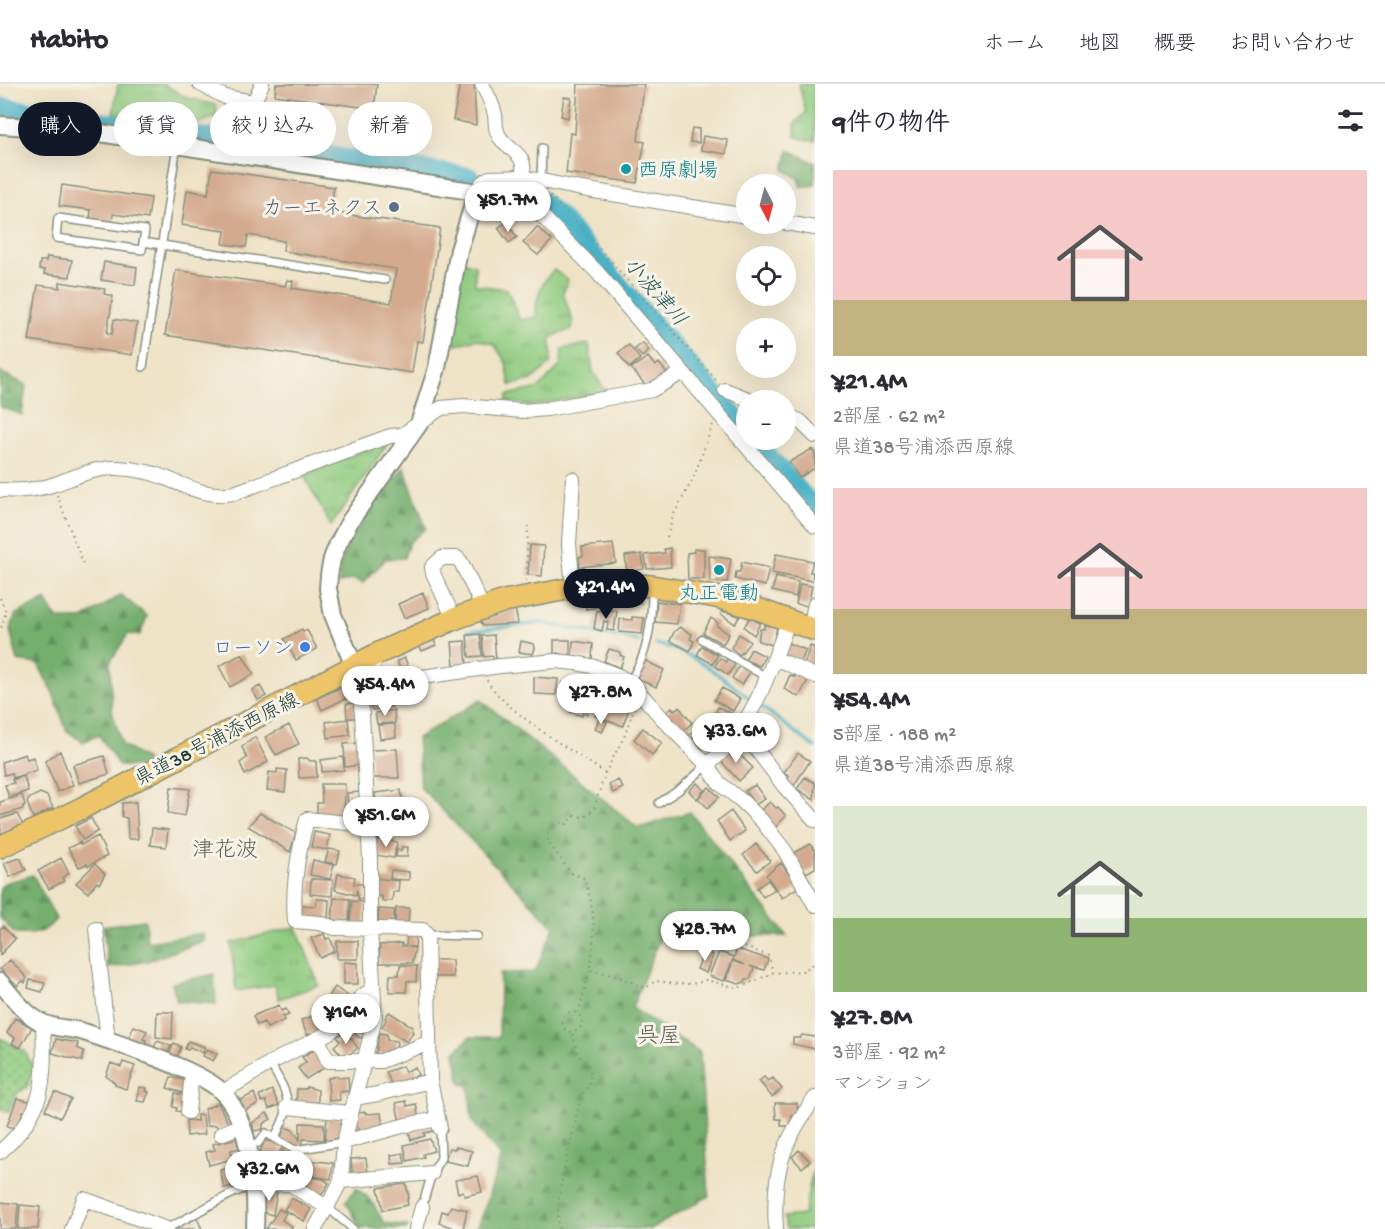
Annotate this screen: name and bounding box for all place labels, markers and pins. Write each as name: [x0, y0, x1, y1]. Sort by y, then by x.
place label: 西原劇場: [638, 159, 718, 184]
marker: 西原劇場: [619, 162, 633, 176]
pin: ¥51.7M: [459, 182, 557, 233]
place label: カーエネクス: [262, 198, 382, 222]
marker: カーエネクス: [387, 200, 401, 214]
marker: 丸正電動: [712, 563, 726, 577]
pin: ¥21.4M: [557, 569, 655, 620]
place label: 丸正電動: [679, 583, 759, 607]
place label: ローソン: [213, 639, 293, 662]
marker: ローソン: [298, 640, 312, 654]
pin: ¥54.4M: [336, 666, 434, 717]
pin: ¥27.8M: [552, 674, 650, 725]
pin: ¥33.6M: [687, 713, 785, 764]
pin: ¥51.6M: [337, 797, 435, 848]
pin: ¥28.7M: [656, 911, 754, 962]
pin: ¥16M: [310, 994, 382, 1045]
pin: ¥32.6M: [220, 1151, 318, 1202]

